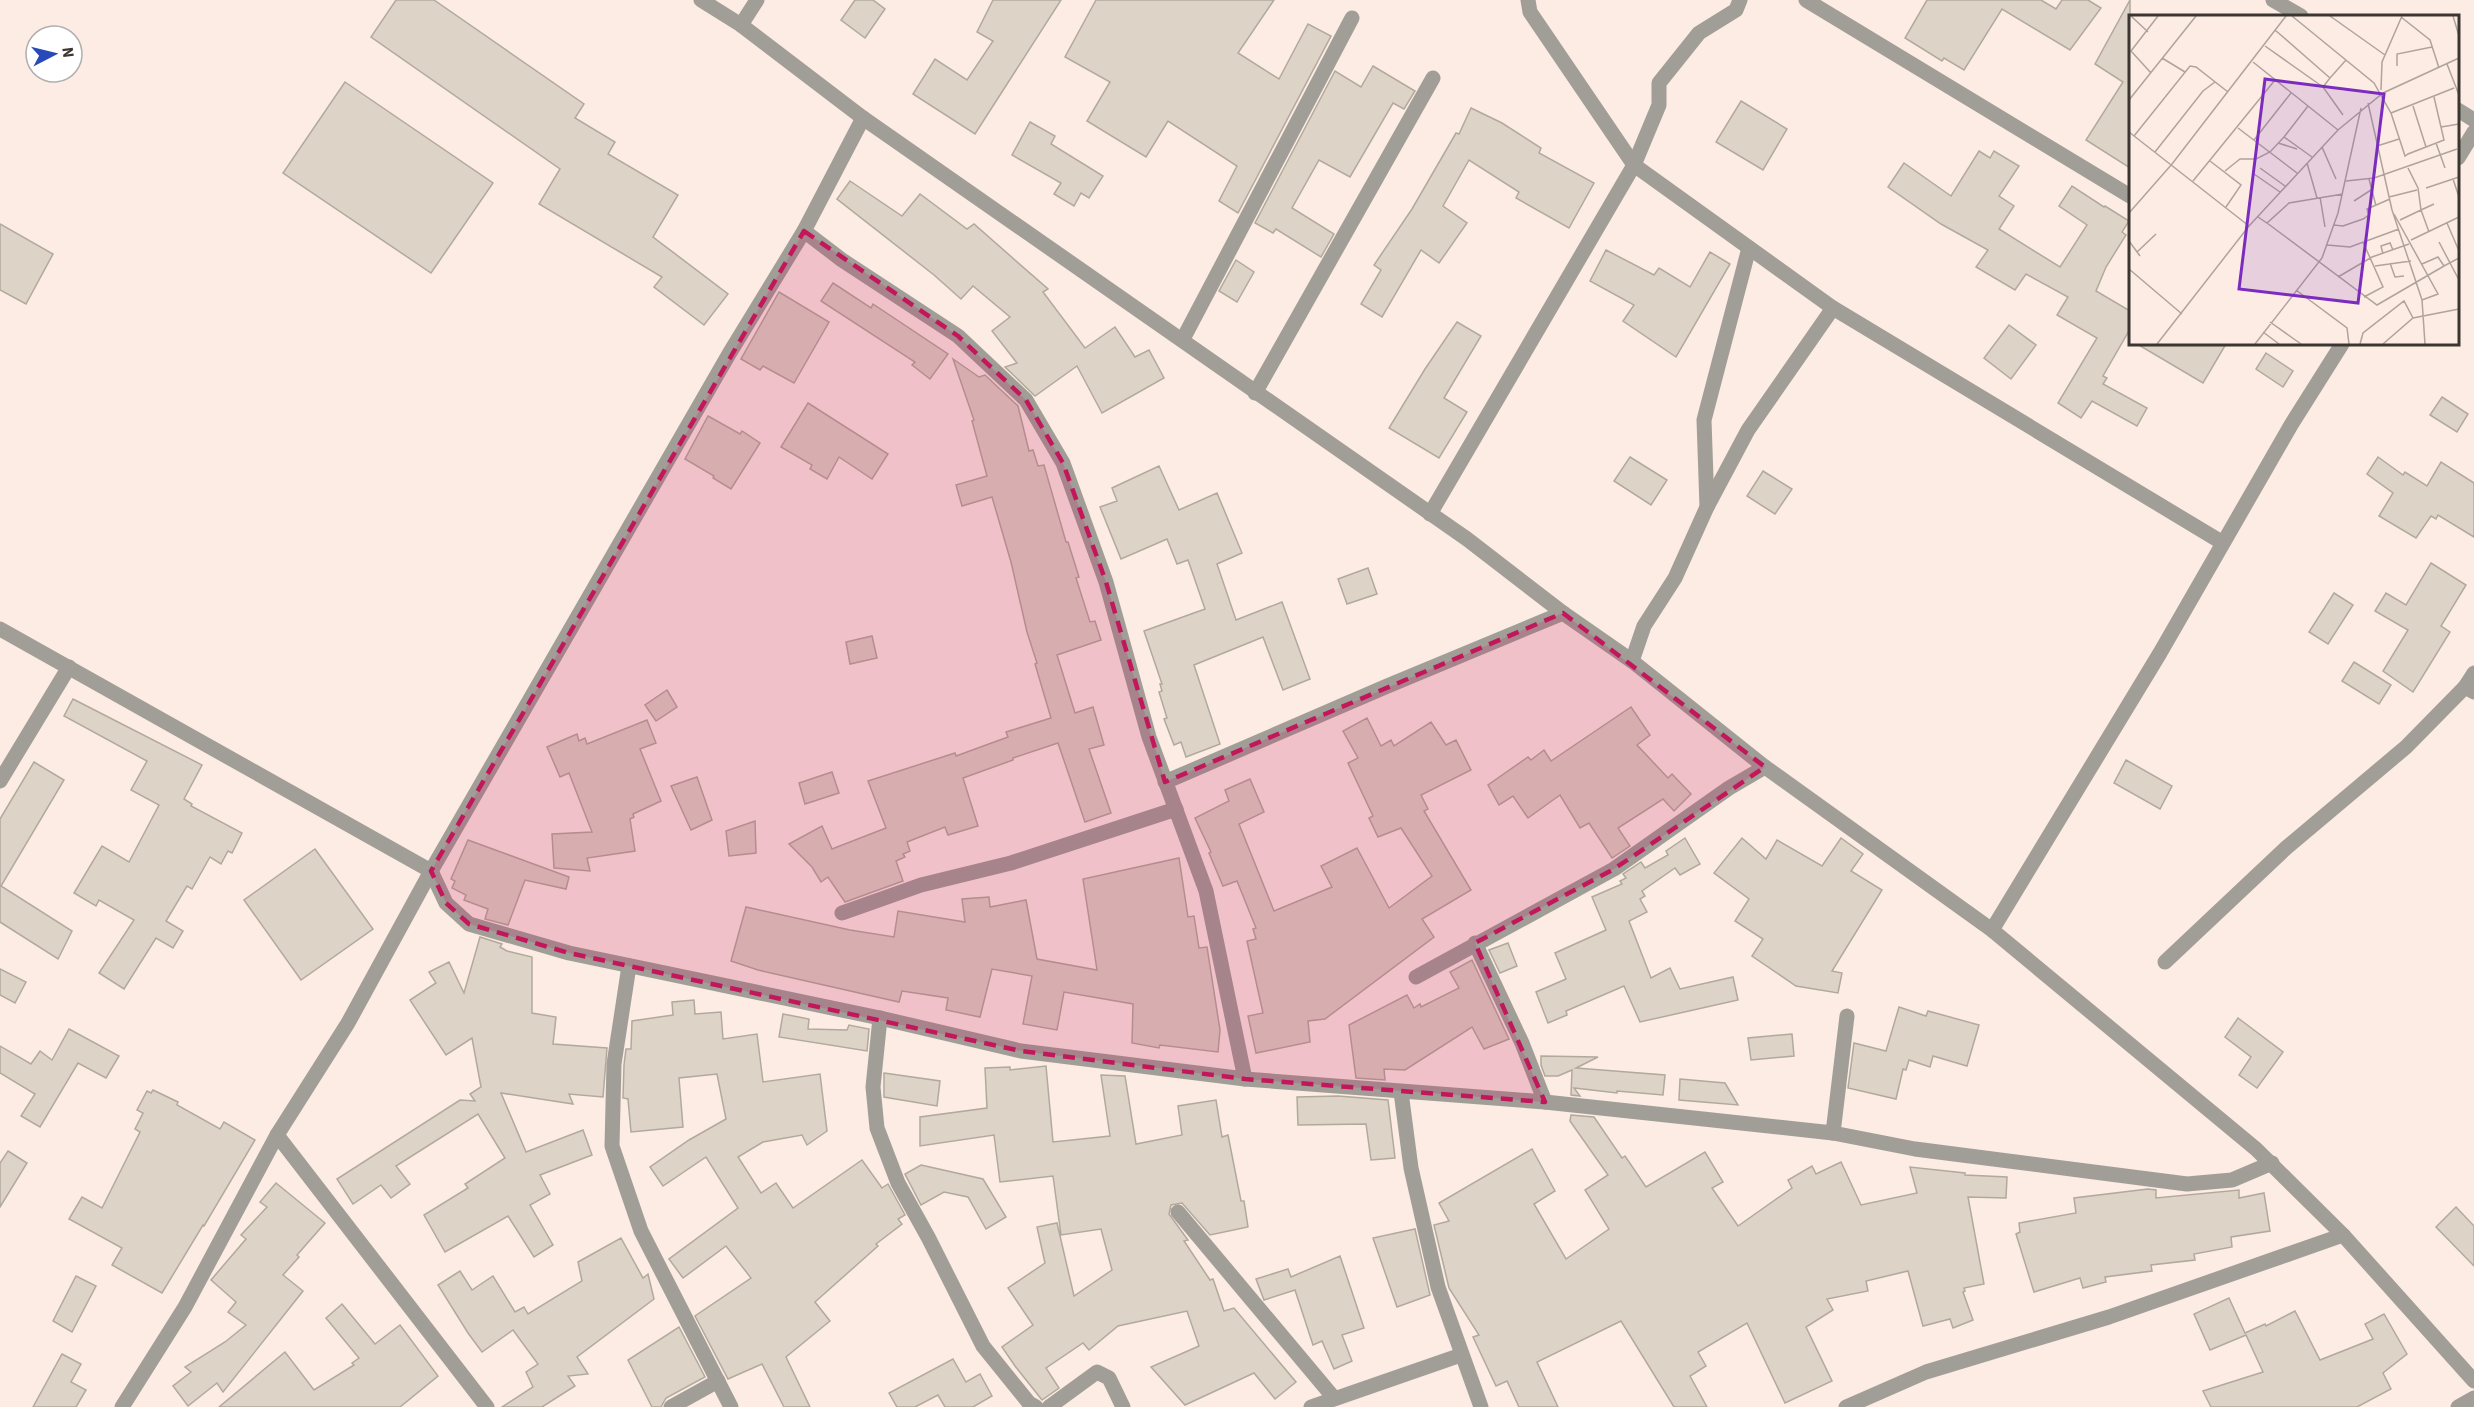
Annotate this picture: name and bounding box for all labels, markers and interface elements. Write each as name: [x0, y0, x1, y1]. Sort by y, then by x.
inset map: [2129, 15, 2459, 345]
north arrow: [24, 24, 84, 84]
text: N: [56, 46, 79, 59]

